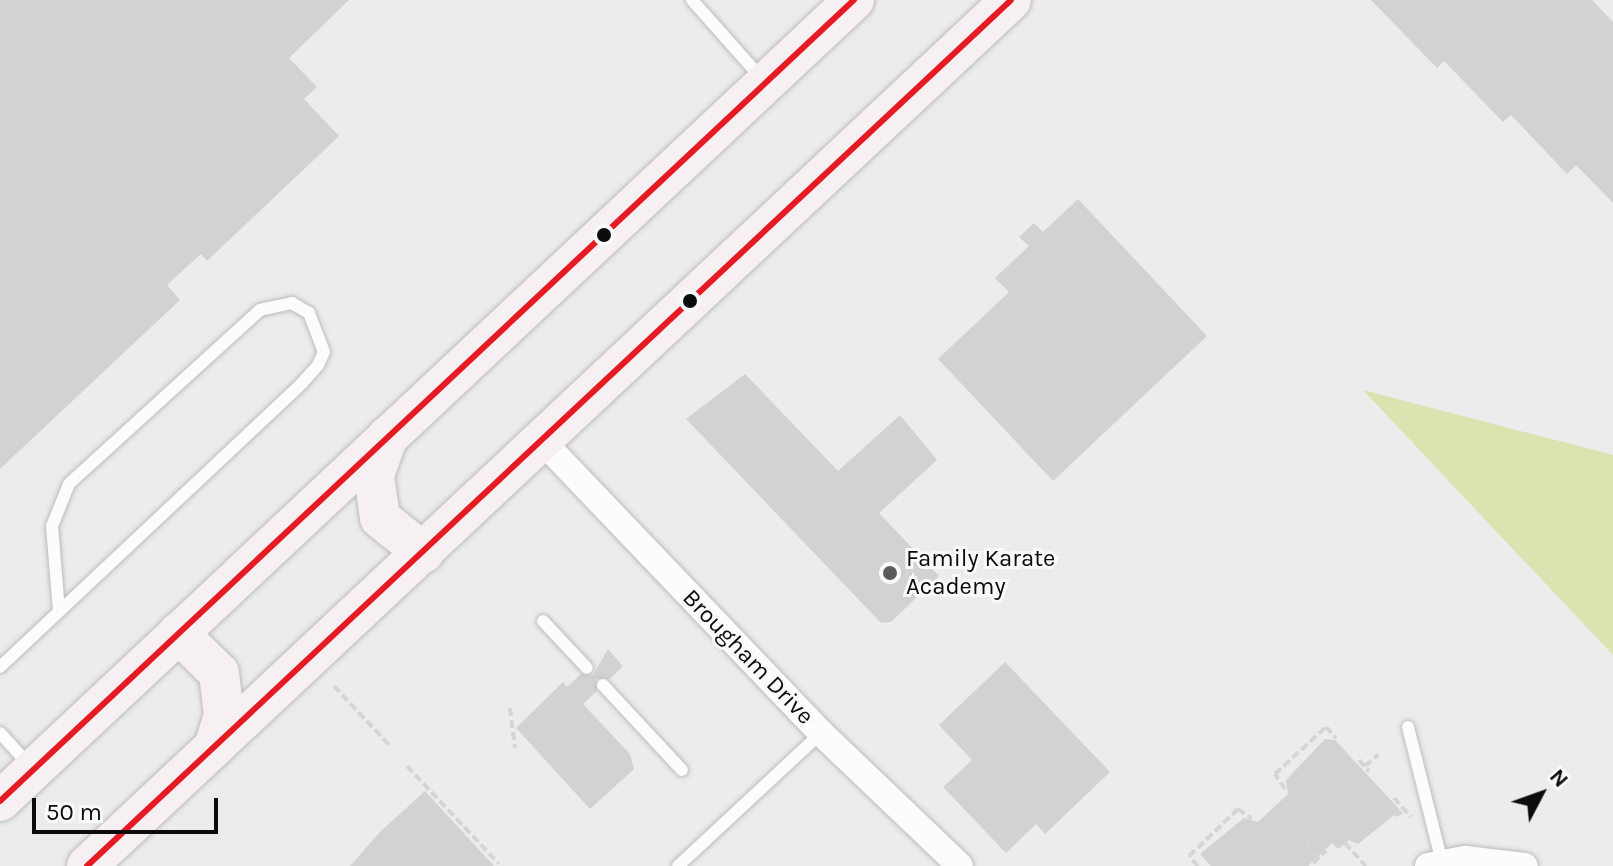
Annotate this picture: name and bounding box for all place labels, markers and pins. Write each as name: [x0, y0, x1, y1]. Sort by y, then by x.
unlabelled marker: [596, 227, 612, 243]
unlabelled marker: [682, 293, 698, 309]
place label: Family Karate Academy: [906, 545, 1055, 601]
marker: Family Karate Academy: [881, 564, 899, 582]

